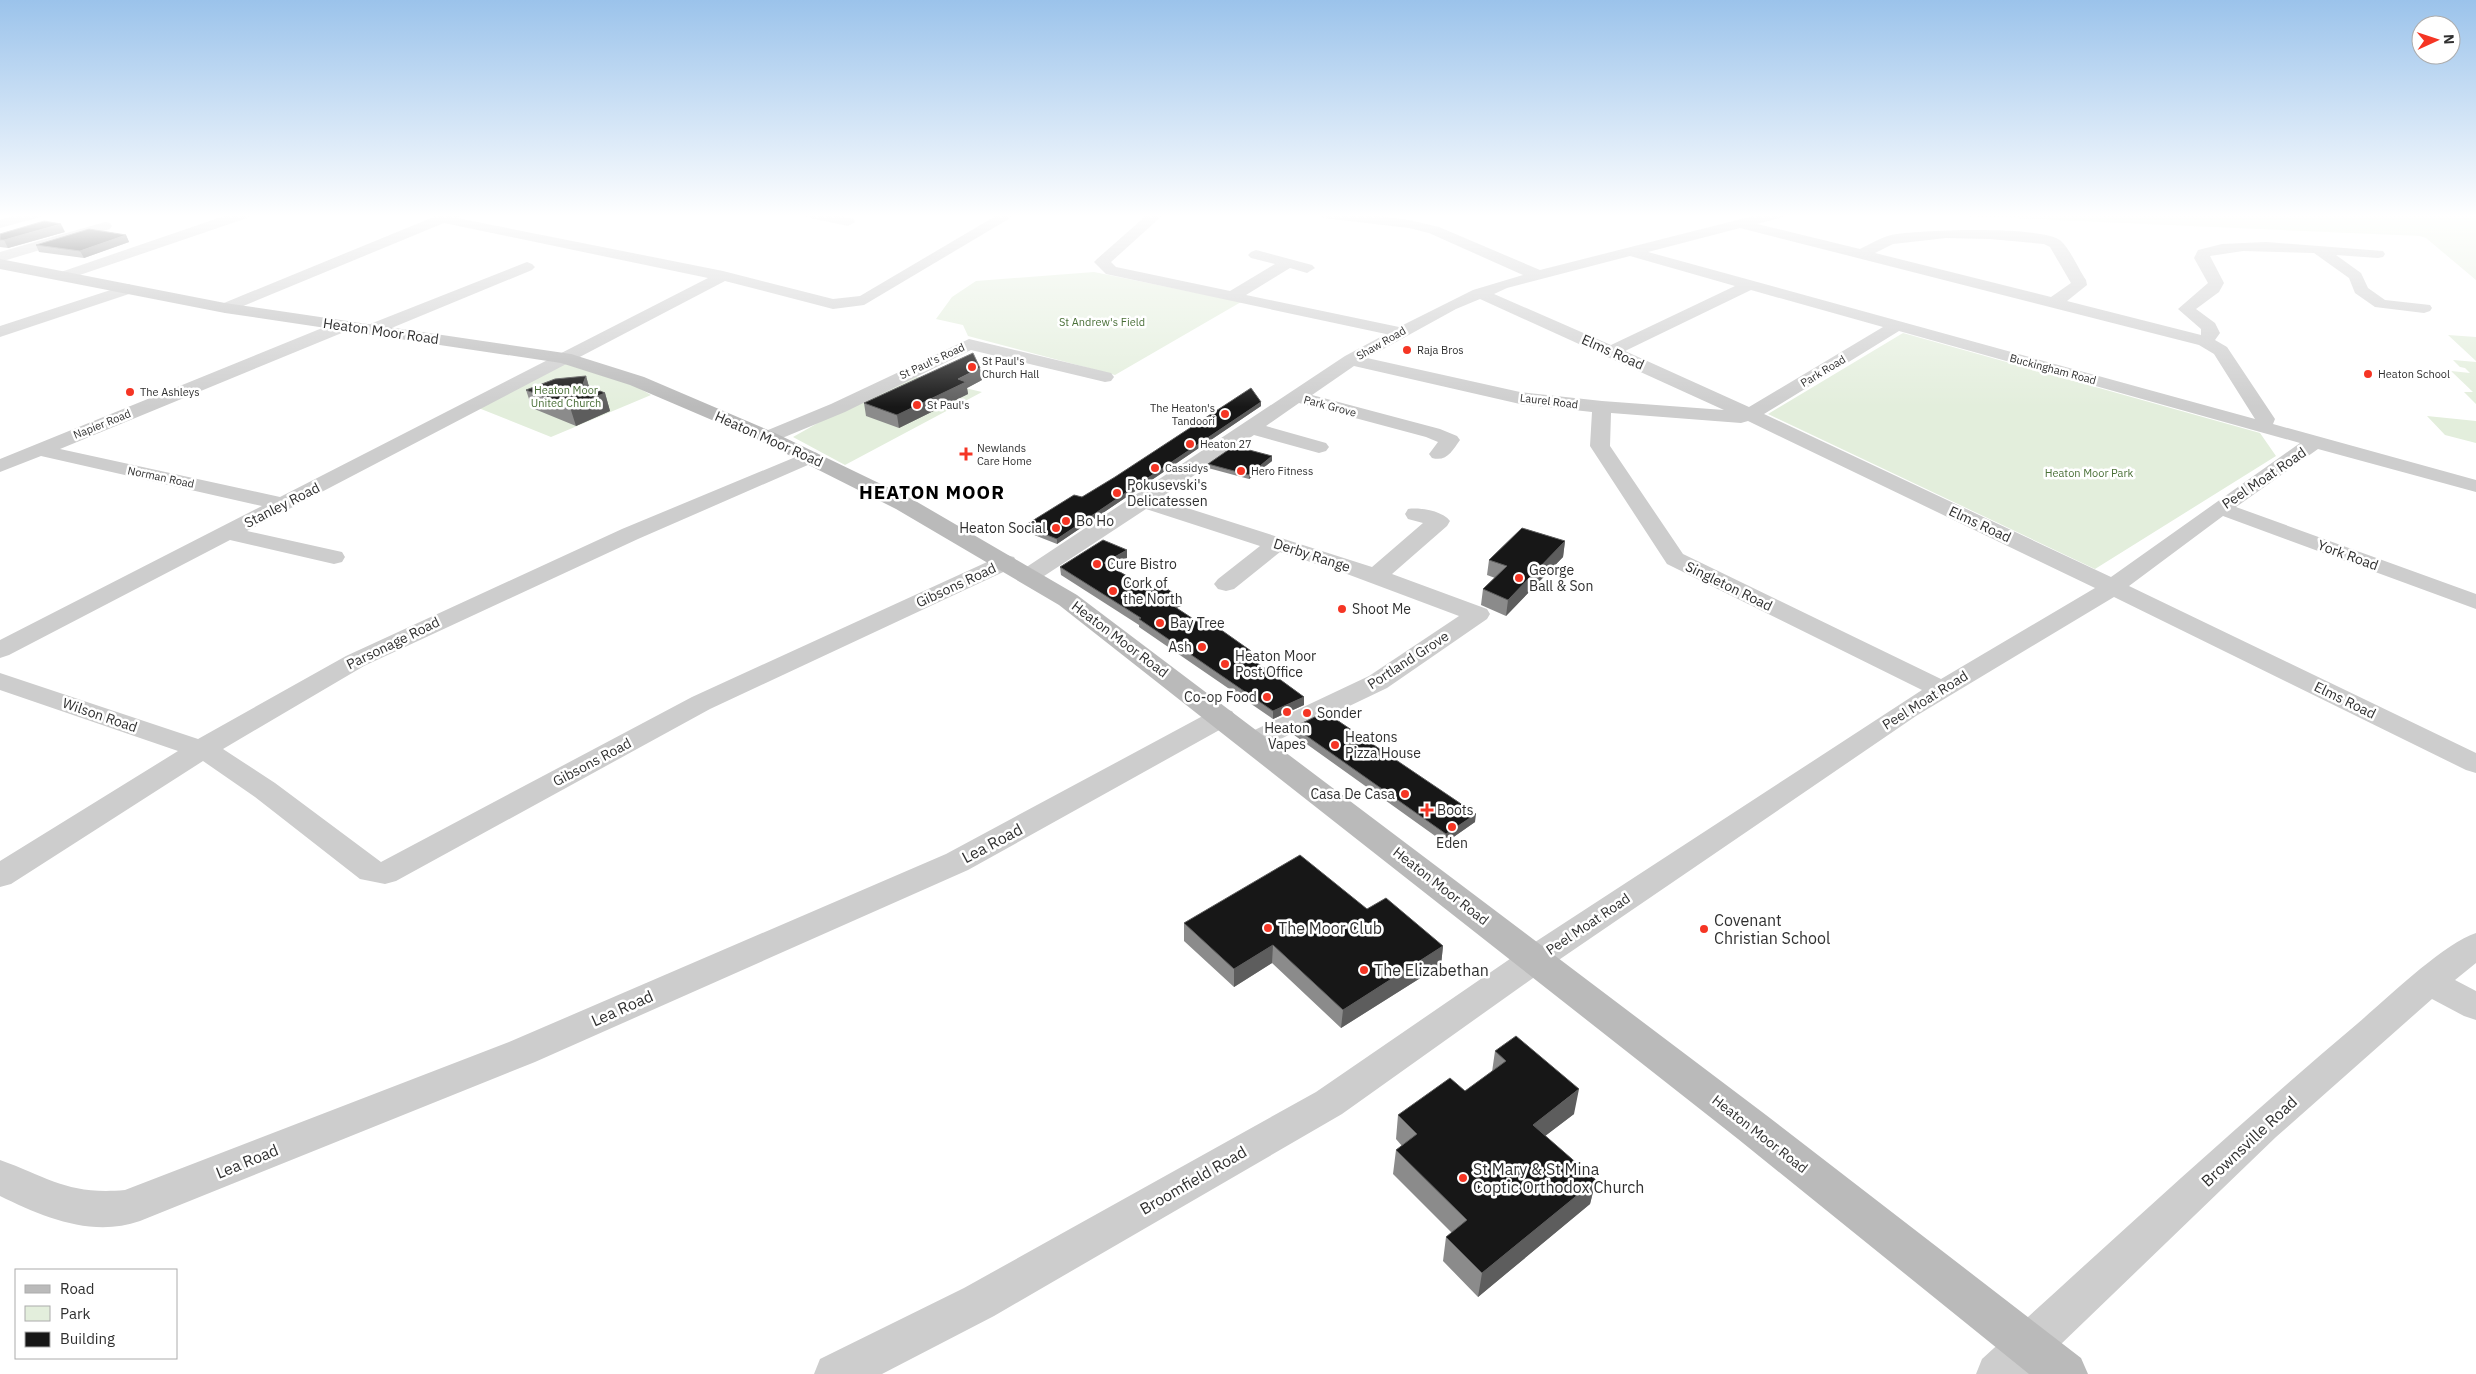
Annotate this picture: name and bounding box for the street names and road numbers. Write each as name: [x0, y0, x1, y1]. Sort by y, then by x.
street label: Heaton Moor Road: [322, 314, 440, 348]
street label: Shaw Road: [1354, 323, 1408, 363]
street label: Elms Road: [1579, 330, 1647, 374]
street label: St Paul's Road: [897, 340, 967, 382]
street label: Buckingham Road: [2008, 351, 2098, 387]
street label: Park Road: [1798, 352, 1848, 390]
street label: Laurel Road: [1519, 390, 1579, 412]
street label: Park Grove: [1302, 392, 1358, 420]
street label: Napier Road: [71, 406, 133, 442]
street label: Heaton Moor Road: [712, 407, 826, 471]
street label: Peel Moat Road: [2218, 443, 2310, 513]
street label: Norman Road: [126, 463, 196, 491]
street label: Stanley Road: [241, 478, 323, 532]
street label: Elms Road: [1946, 502, 2014, 546]
street label: Derby Range: [1271, 534, 1353, 576]
street label: York Road: [2315, 536, 2381, 574]
street label: Singleton Road: [1683, 557, 1775, 615]
street label: Gibsons Road: [913, 559, 999, 611]
street label: Heaton Moor Road: [1068, 597, 1172, 681]
street label: Parsonage Road: [343, 613, 443, 673]
street label: Portland Grove: [1364, 627, 1452, 693]
street label: Peel Moat Road: [1879, 666, 1971, 734]
street label: Elms Road: [2311, 677, 2379, 723]
street label: Wilson Road: [60, 694, 140, 736]
street label: Gibsons Road: [550, 734, 634, 790]
street label: Lea Road: [958, 819, 1026, 867]
street label: Heaton Moor Road: [1389, 843, 1493, 929]
street label: Peel Moat Road: [1542, 889, 1634, 959]
street label: Lea Road: [588, 985, 656, 1031]
street label: Heaton Moor Road: [1708, 1091, 1812, 1177]
street label: Brownsville Road: [2197, 1091, 2301, 1191]
street label: Lea Road: [213, 1139, 281, 1183]
street label: Broomfield Road: [1136, 1141, 1250, 1219]

